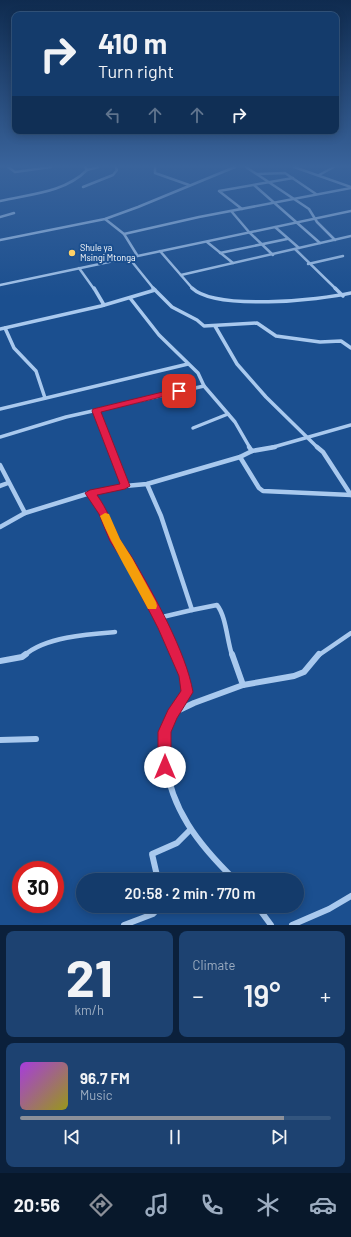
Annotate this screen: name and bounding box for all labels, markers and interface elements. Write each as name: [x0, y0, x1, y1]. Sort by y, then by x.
text: 410 m: [98, 26, 167, 60]
icon: right: [32, 28, 84, 80]
text: Turn right: [98, 60, 174, 82]
icon: left: [102, 104, 124, 126]
icon: ahead: [144, 104, 166, 126]
icon: ahead: [186, 104, 208, 126]
icon: right: [228, 104, 250, 126]
place label: Shule ya Msingi Mtonga: [80, 242, 136, 263]
marker: Shule ya Msingi Mtonga: [67, 248, 77, 258]
pin: [162, 374, 196, 408]
icon: arrive: [168, 380, 190, 402]
position arrow: [144, 746, 186, 788]
speed limit sign: 30: [12, 861, 64, 913]
text: 20:58 · 2 min · 770 m: [124, 884, 256, 902]
text: 21: [66, 945, 113, 1007]
text: Climate: [193, 957, 236, 973]
text: 19°: [243, 977, 281, 1013]
text: −: [193, 982, 204, 1008]
text: +: [320, 982, 331, 1008]
text: km/h: [75, 1002, 104, 1018]
text: 96.7 FM: [80, 1069, 130, 1087]
text: Music: [80, 1087, 113, 1103]
icon: previous: [61, 1126, 83, 1148]
icon: pause: [164, 1126, 186, 1148]
icon: next: [268, 1126, 290, 1148]
icon: directions: [87, 1191, 115, 1219]
icon: music: [143, 1191, 171, 1219]
icon: phone: [198, 1191, 226, 1219]
icon: climate: [254, 1191, 282, 1219]
icon: car: [309, 1191, 337, 1219]
text: 20:56: [14, 1194, 60, 1216]

